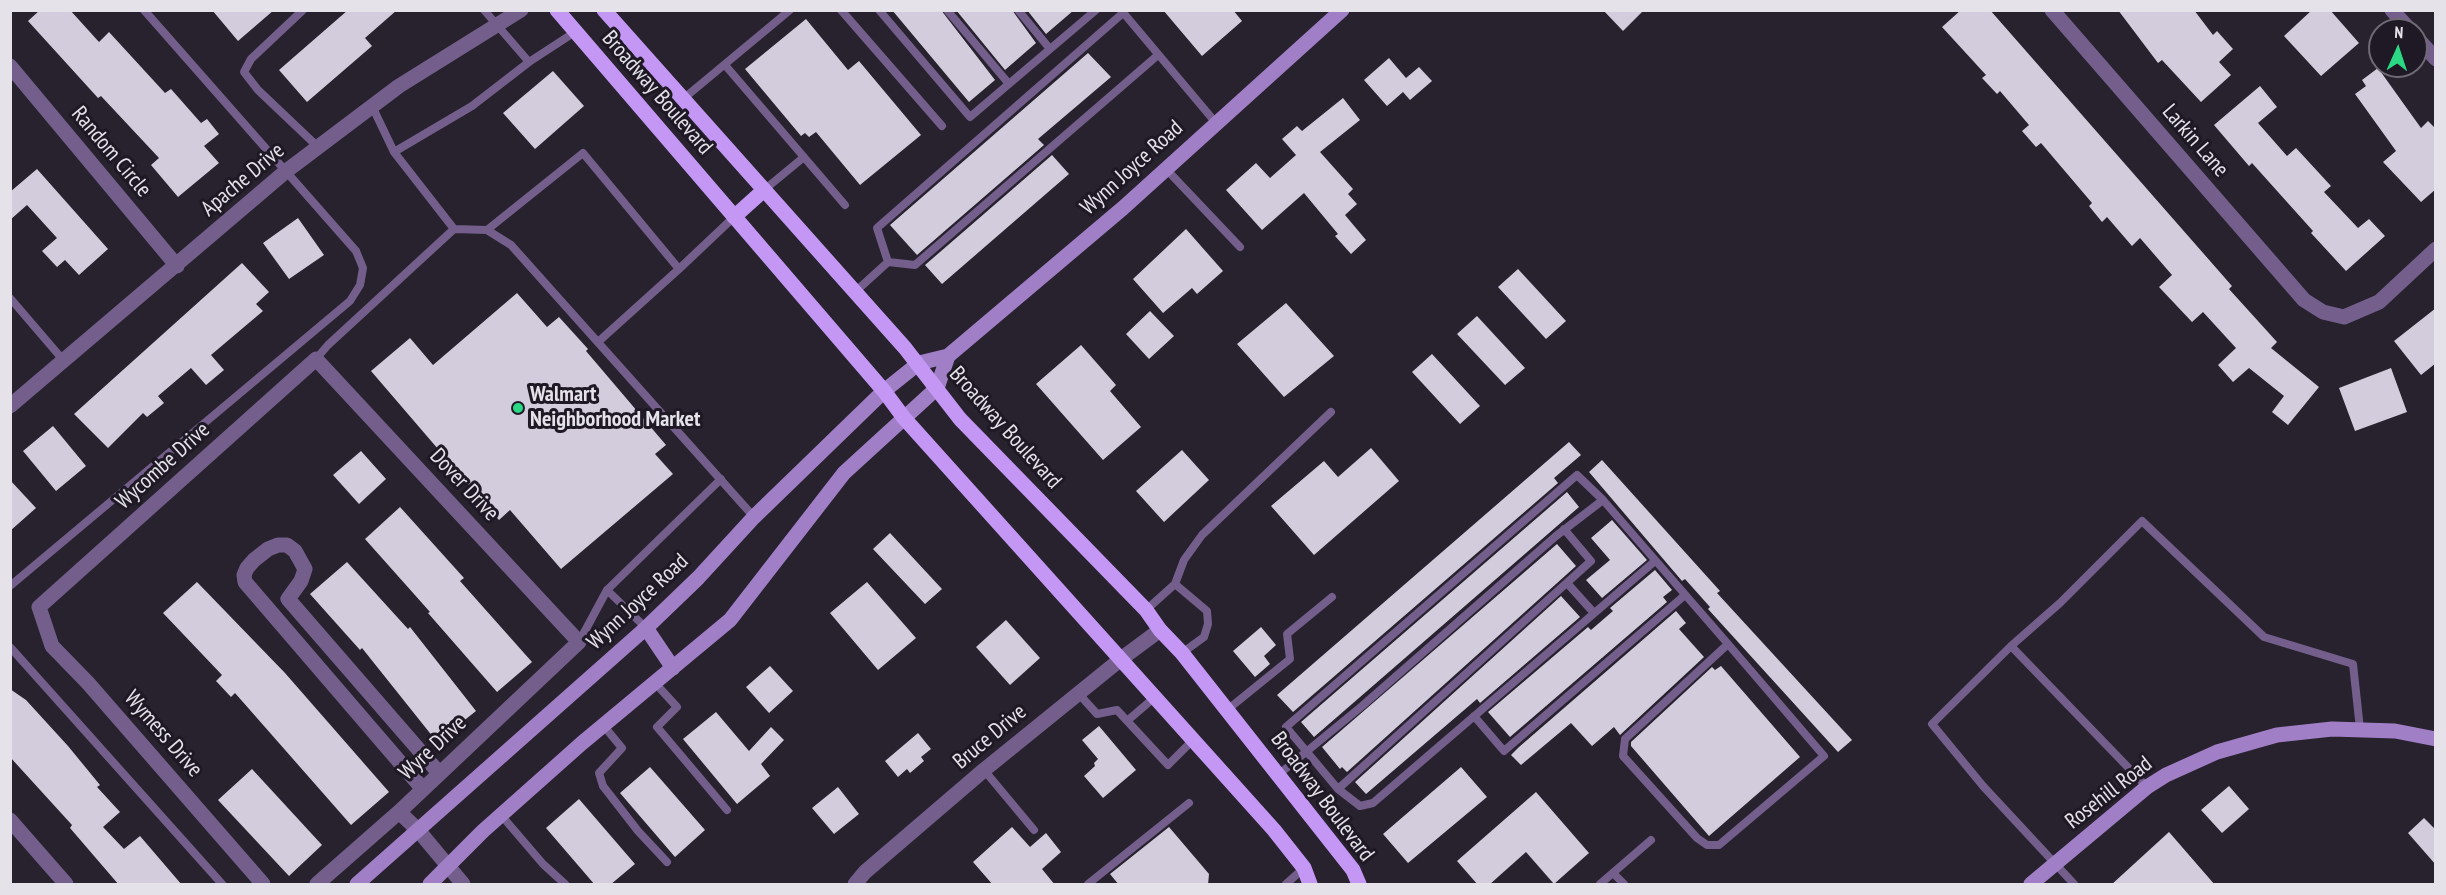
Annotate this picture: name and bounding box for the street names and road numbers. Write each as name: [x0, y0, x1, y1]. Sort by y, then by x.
street label: Broadway Boulevard: [596, 26, 718, 160]
street label: Larkin Lane: [2156, 99, 2234, 183]
street label: Random Circle: [66, 101, 156, 203]
street label: Wynn Joyce Road: [1075, 115, 1189, 221]
street label: Apache Drive: [196, 138, 290, 222]
street label: Broadway Boulevard: [943, 362, 1067, 494]
street label: Wycombe Drive: [111, 417, 215, 515]
street label: Dover Drive: [424, 443, 504, 527]
street label: Wynn Joyce Road: [582, 549, 694, 655]
street label: Wymess Drive: [118, 685, 208, 783]
street label: Bruce Drive: [948, 699, 1032, 775]
street label: Wyre Drive: [394, 710, 472, 786]
street label: Broadway Boulevard: [1265, 727, 1379, 867]
street label: Rosehill Road: [2060, 751, 2158, 835]

